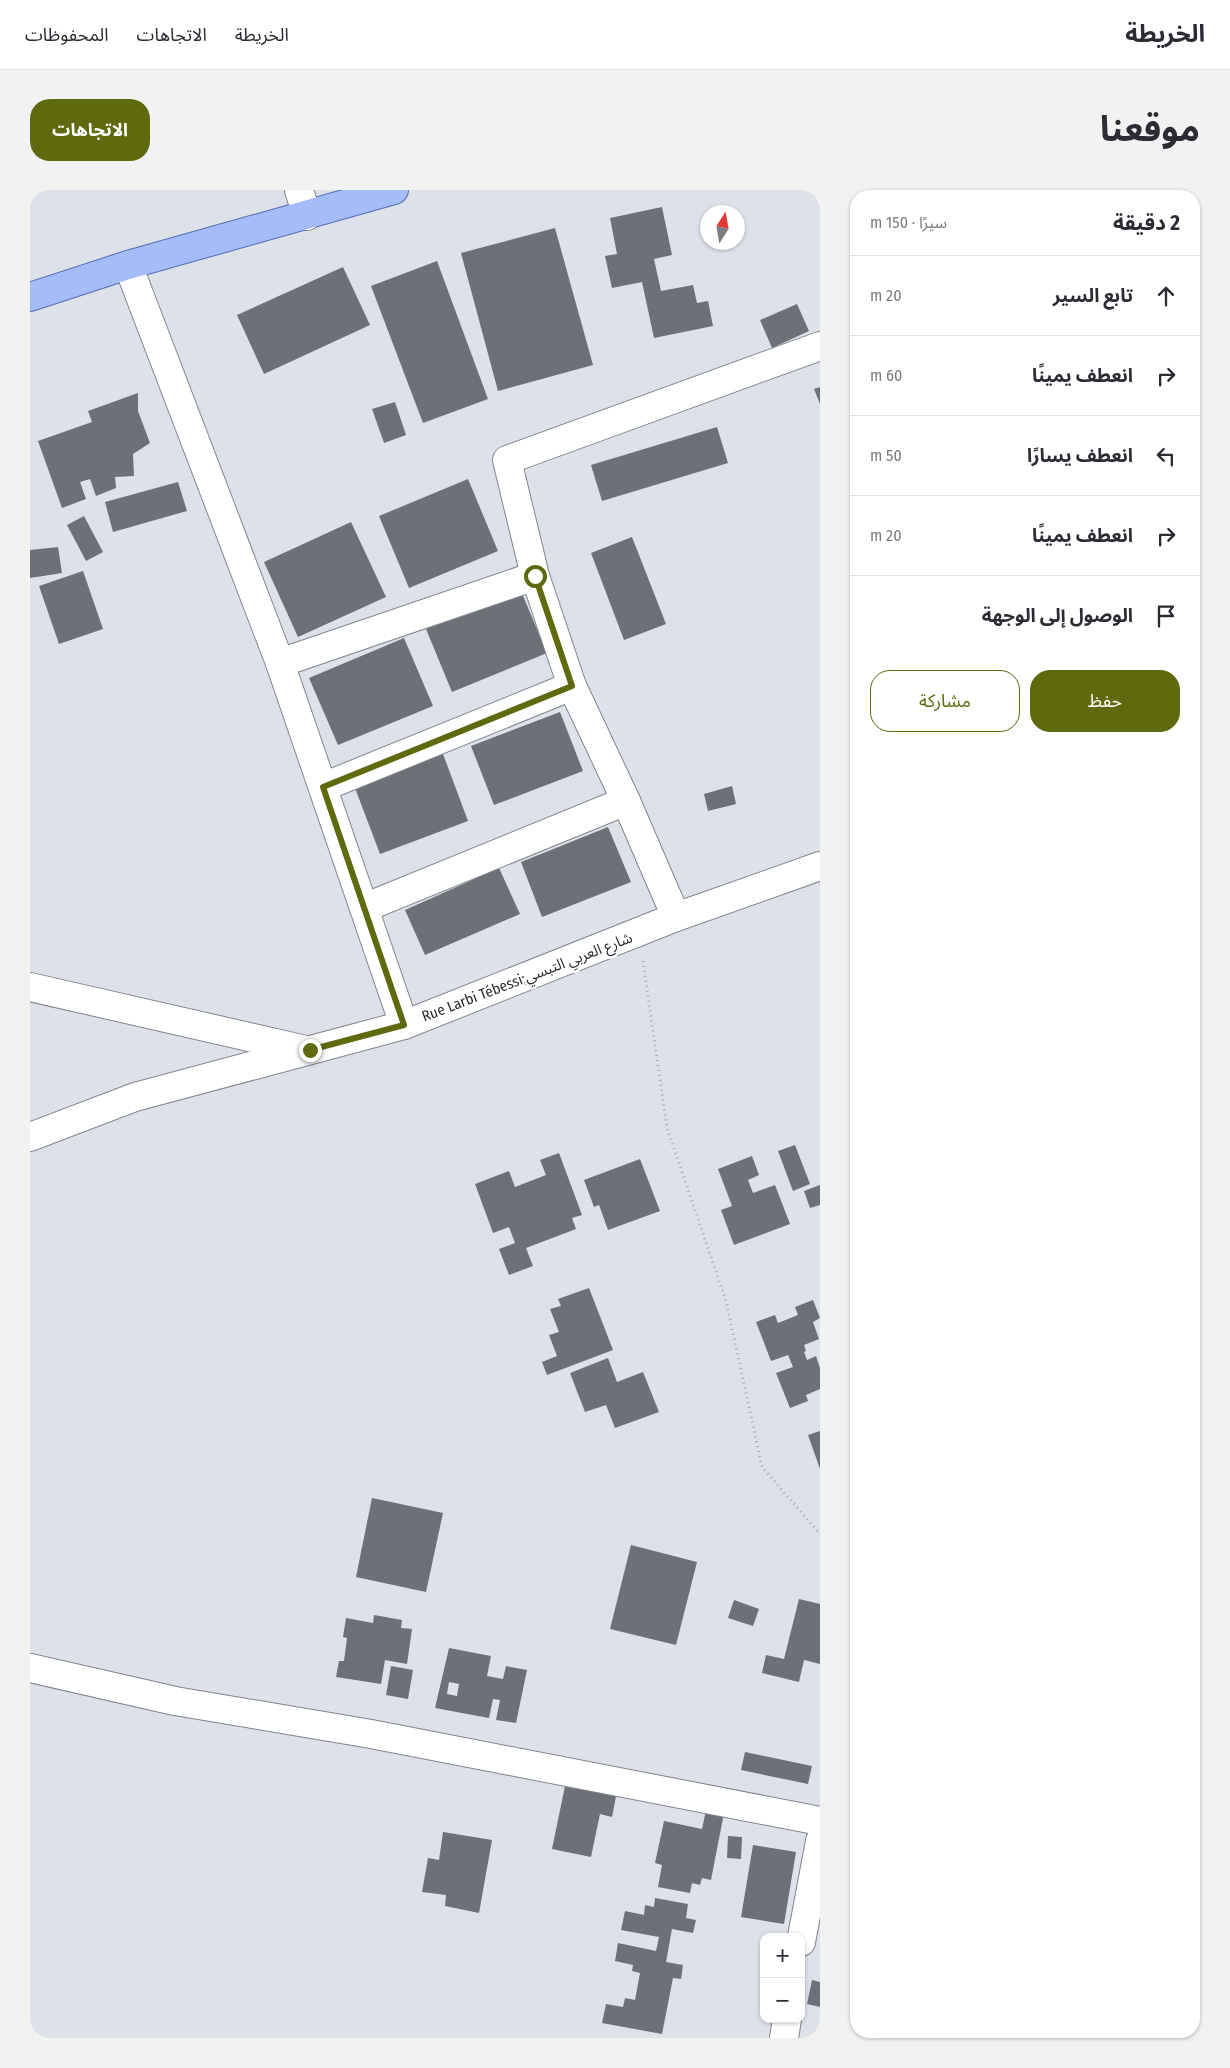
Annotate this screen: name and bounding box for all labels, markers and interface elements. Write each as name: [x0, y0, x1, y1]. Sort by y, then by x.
text: الخريطة: [1125, 20, 1205, 48]
text: المحفوظات: [25, 24, 109, 46]
text: الاتجاهات: [137, 24, 207, 46]
text: الخريطة: [235, 24, 289, 46]
button: الاتجاهات: [30, 99, 150, 161]
text: موقعنا: [1100, 108, 1200, 150]
north arrow: [700, 205, 745, 250]
text: 2 دقيقة: [1113, 210, 1180, 236]
text: سيرًا · 150 m: [870, 213, 947, 232]
icon: ahead: [1152, 282, 1180, 310]
text: تابع السير: [1053, 284, 1133, 307]
text: 20 m: [870, 286, 901, 305]
icon: right: [1152, 362, 1180, 390]
text: انعطف يمينًا: [1032, 364, 1133, 387]
text: 60 m: [870, 366, 902, 385]
icon: left: [1152, 442, 1180, 470]
text: انعطف يسارًا: [1027, 444, 1133, 467]
text: 50 m: [870, 446, 902, 465]
icon: right: [1152, 522, 1180, 550]
text: انعطف يمينًا: [1032, 524, 1133, 547]
text: 20 m: [870, 526, 901, 545]
route start: [524, 565, 547, 588]
icon: arrive: [1152, 602, 1180, 630]
text: الوصول إلى الوجهة: [982, 604, 1133, 627]
button: مشاركة: [870, 670, 1020, 732]
button: حفظ: [1030, 670, 1180, 732]
street label: Rue Larbi Tébessi;شارع العربي التبسي: [419, 928, 636, 1028]
route end: [299, 1039, 322, 1062]
map controls: [760, 1933, 805, 2023]
button: +: [760, 1933, 805, 1978]
button: −: [760, 1978, 805, 2023]

